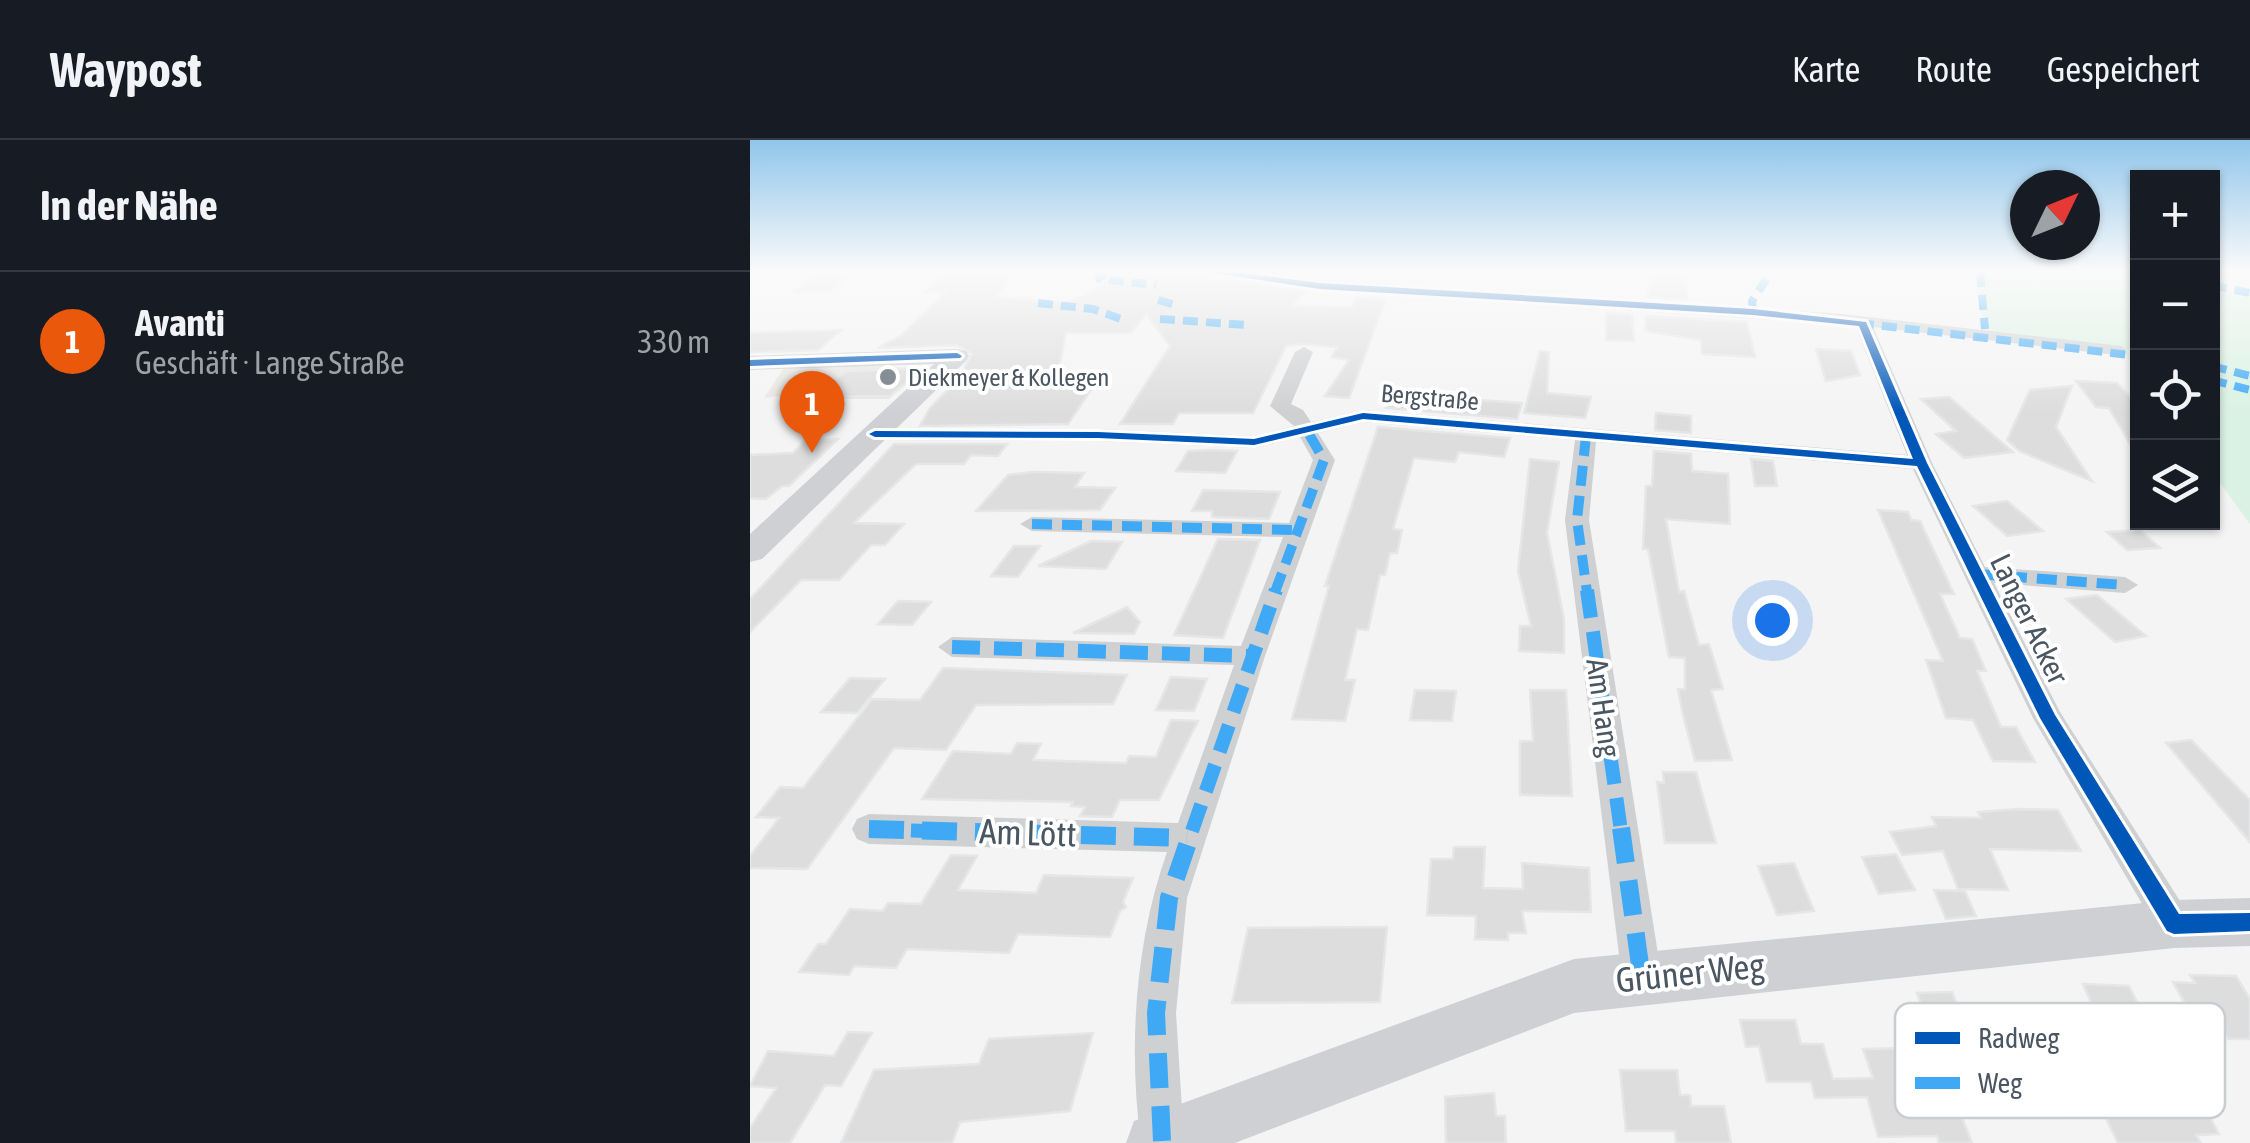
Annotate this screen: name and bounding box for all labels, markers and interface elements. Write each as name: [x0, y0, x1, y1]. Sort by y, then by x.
text: Waypost: [50, 42, 202, 97]
text: Karte: [1792, 49, 1860, 89]
text: Route: [1915, 49, 1992, 89]
text: Gespeichert: [2047, 49, 2200, 89]
north arrow: [2010, 170, 2100, 260]
map controls: [2130, 170, 2220, 530]
button: +: [2130, 170, 2220, 260]
text: In der Nähe: [40, 181, 218, 229]
button: −: [2130, 260, 2220, 350]
text: Avanti: [135, 301, 225, 344]
text: 1: [65, 323, 80, 360]
text: 330 m: [637, 323, 710, 360]
text: Geschäft · Lange Straße: [135, 344, 404, 381]
button: locate: [2130, 350, 2220, 440]
place label: Diekmeyer & Kollegen: [908, 363, 1109, 391]
marker: Diekmeyer & Kollegen: [877, 366, 899, 388]
pin: 1: [780, 370, 844, 453]
street label: Bergstraße: [1380, 379, 1480, 415]
button: layers: [2130, 440, 2220, 530]
street label: Langer Acker: [1984, 548, 2076, 690]
your location: [1747, 595, 1798, 646]
street label: Am Hang: [1580, 656, 1628, 759]
street label: Am Lött: [979, 810, 1077, 854]
street label: Grüner Weg: [1614, 944, 1766, 1000]
legend: [1895, 1003, 2225, 1118]
text: Radweg: [1978, 1022, 2059, 1054]
text: Weg: [1978, 1067, 2022, 1099]

